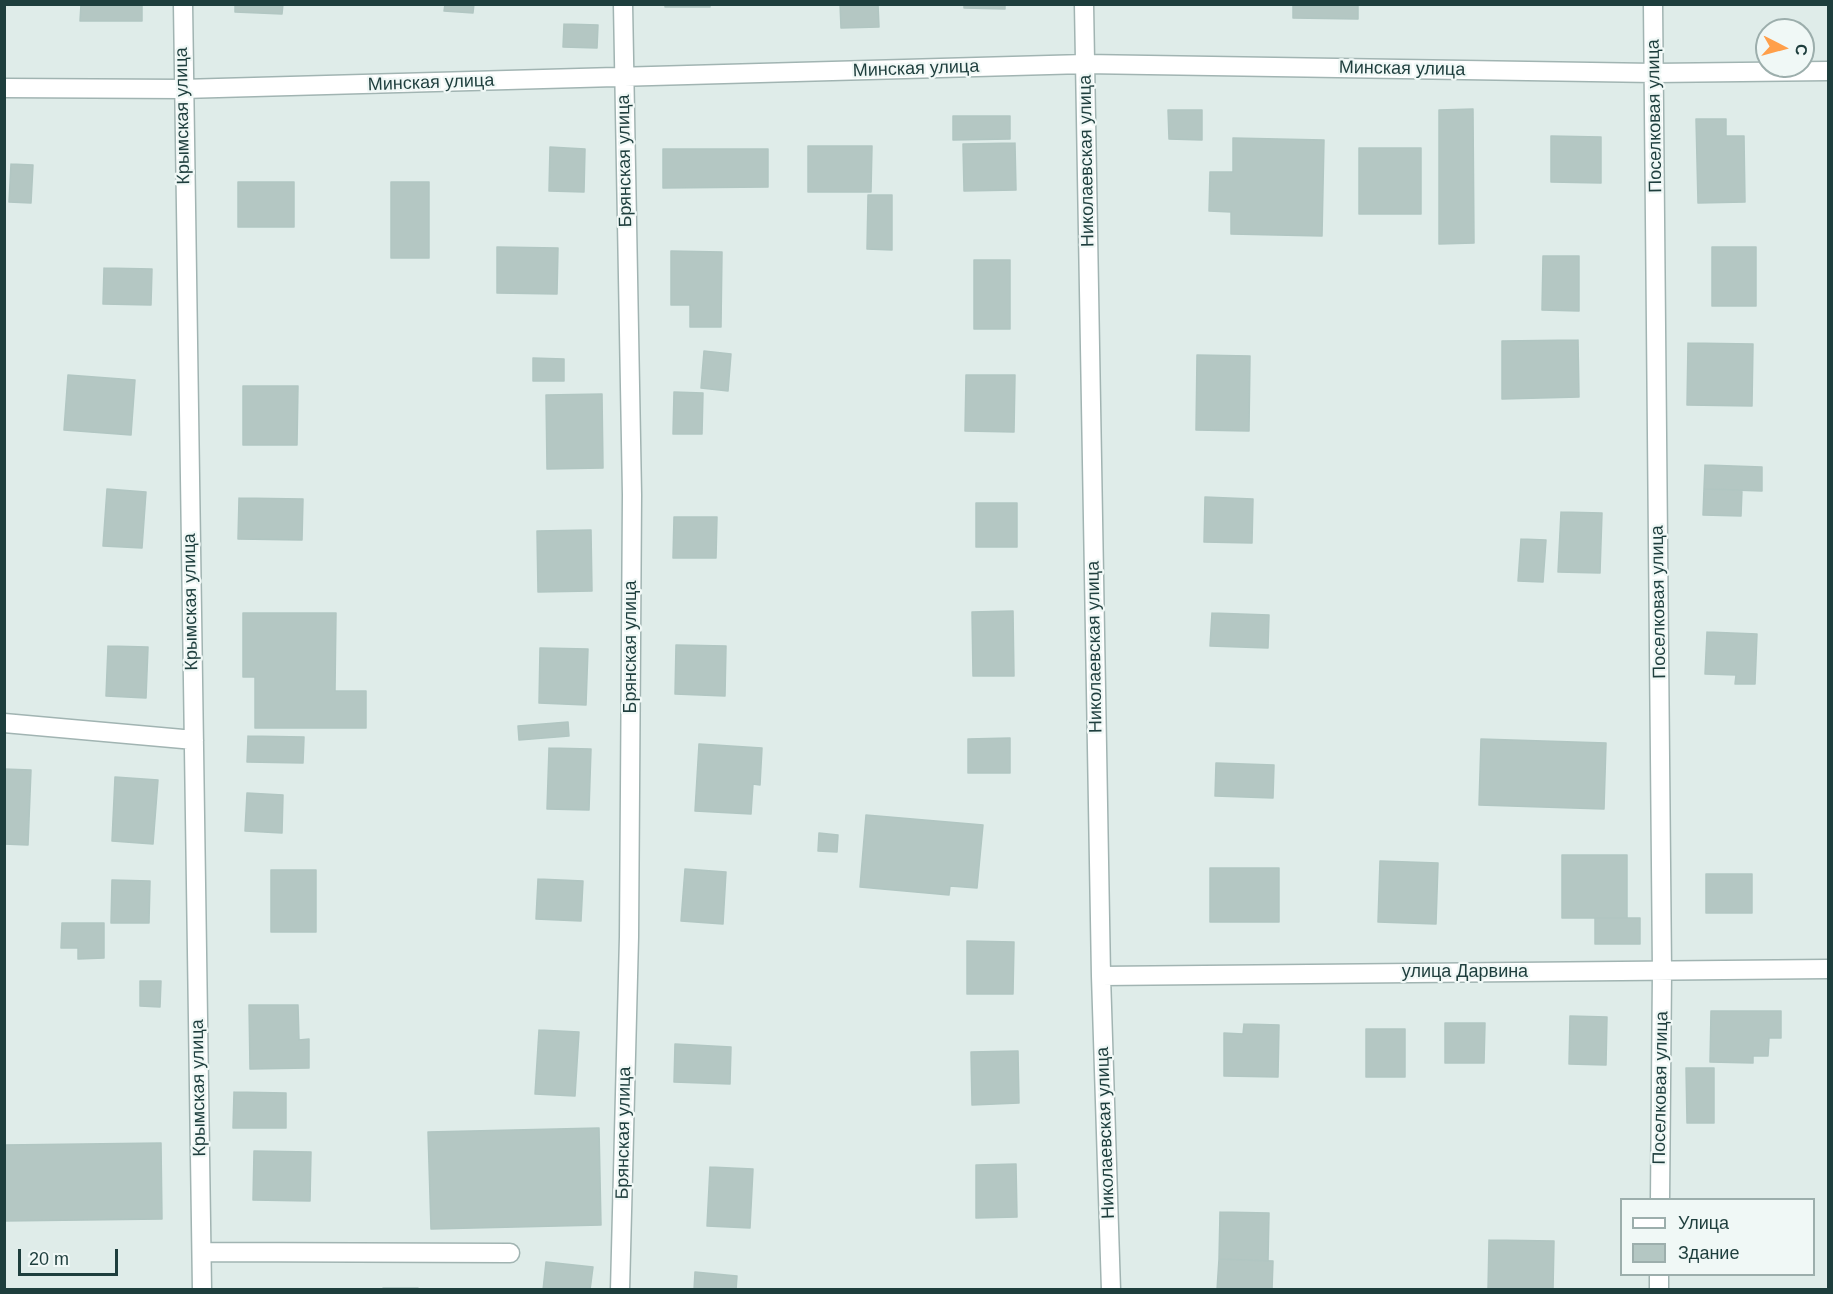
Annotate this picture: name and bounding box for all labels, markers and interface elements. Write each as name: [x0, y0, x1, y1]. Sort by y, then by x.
north arrow: [1755, 18, 1815, 78]
street label: Поселковая улица: [1643, 39, 1667, 193]
text: С: [1792, 43, 1810, 56]
street label: Крымская улица: [171, 47, 195, 185]
street label: Минская улица: [852, 56, 980, 82]
street label: Минская улица: [1339, 57, 1465, 81]
street label: Минская улица: [367, 70, 495, 96]
street label: Николаевская улица: [1075, 75, 1099, 247]
street label: Брянская улица: [613, 94, 637, 228]
street label: Поселковая улица: [1647, 525, 1671, 679]
street label: Крымская улица: [179, 533, 203, 671]
street label: Николаевская улица: [1083, 561, 1107, 733]
street label: Брянская улица: [620, 581, 642, 713]
street label: улица Дарвина: [1402, 961, 1528, 983]
street label: Поселковая улица: [1649, 1011, 1673, 1165]
street label: Крымская улица: [187, 1019, 211, 1157]
street label: Николаевская улица: [1092, 1047, 1120, 1219]
street label: Брянская улица: [612, 1066, 636, 1200]
legend: [1620, 1198, 1815, 1276]
text: Улица: [1678, 1213, 1729, 1233]
scale bar: [21, 1237, 122, 1275]
text: Здание: [1678, 1243, 1739, 1263]
text: 20 m: [29, 1249, 69, 1269]

